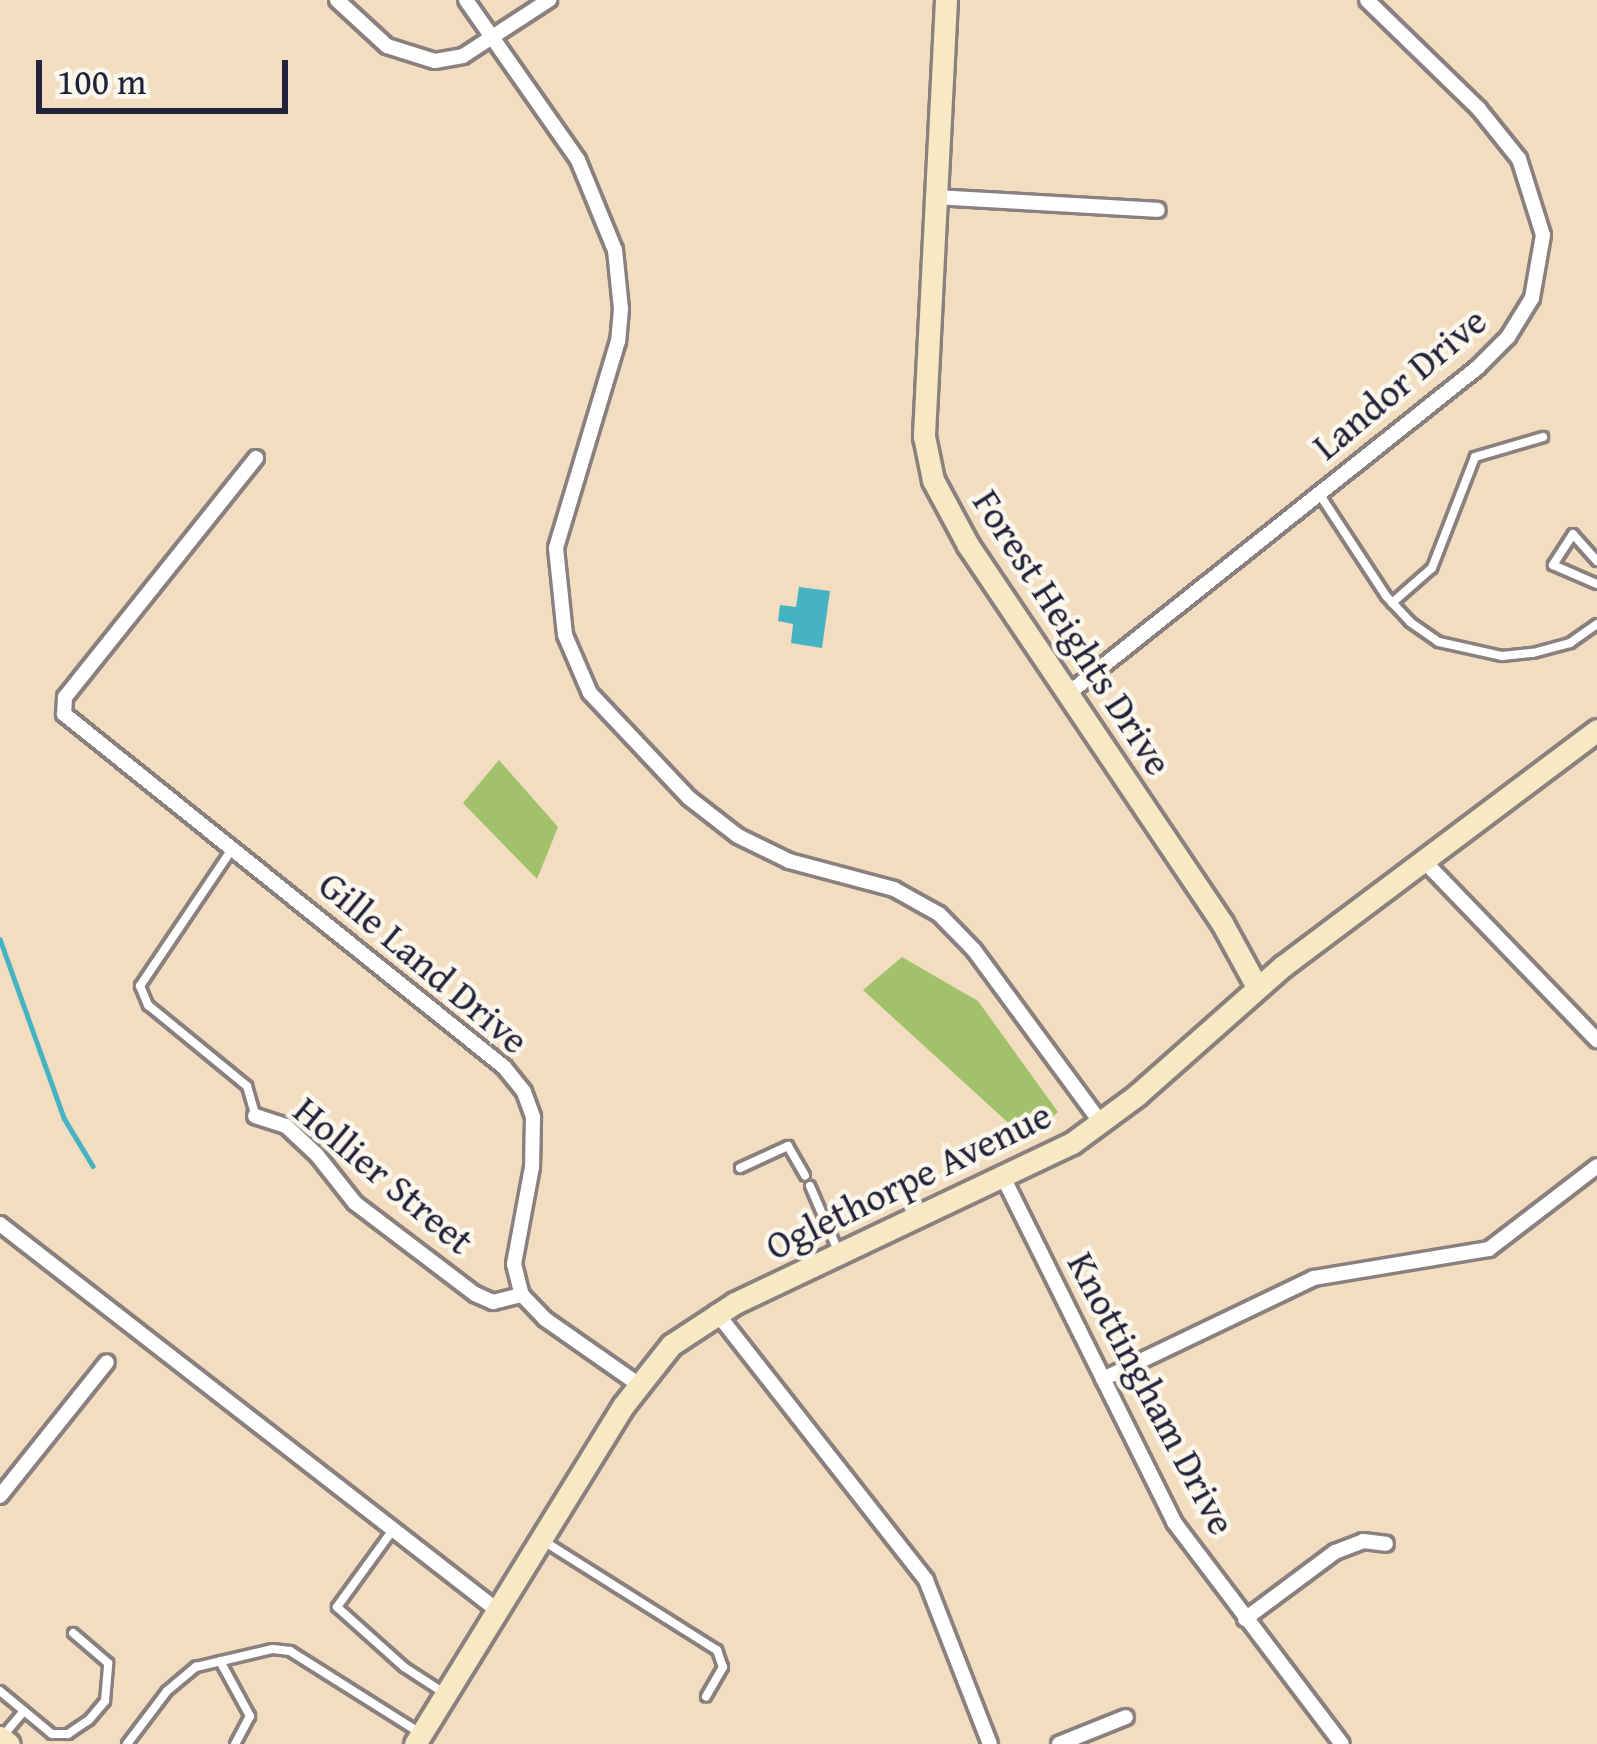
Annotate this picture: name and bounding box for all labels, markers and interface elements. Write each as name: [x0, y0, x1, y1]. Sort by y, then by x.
scale bar: [42, 36, 294, 110]
text: 100 m: [57, 54, 146, 107]
street label: Landor Drive: [1303, 297, 1495, 469]
street label: Forest Heights Drive: [963, 481, 1183, 783]
street label: Gille Land Drive: [310, 861, 538, 1063]
street label: Hollier Street: [285, 1086, 483, 1264]
street label: Oglethorpe Avenue: [758, 1091, 1058, 1269]
street label: Knottingham Drive: [1058, 1244, 1246, 1542]

